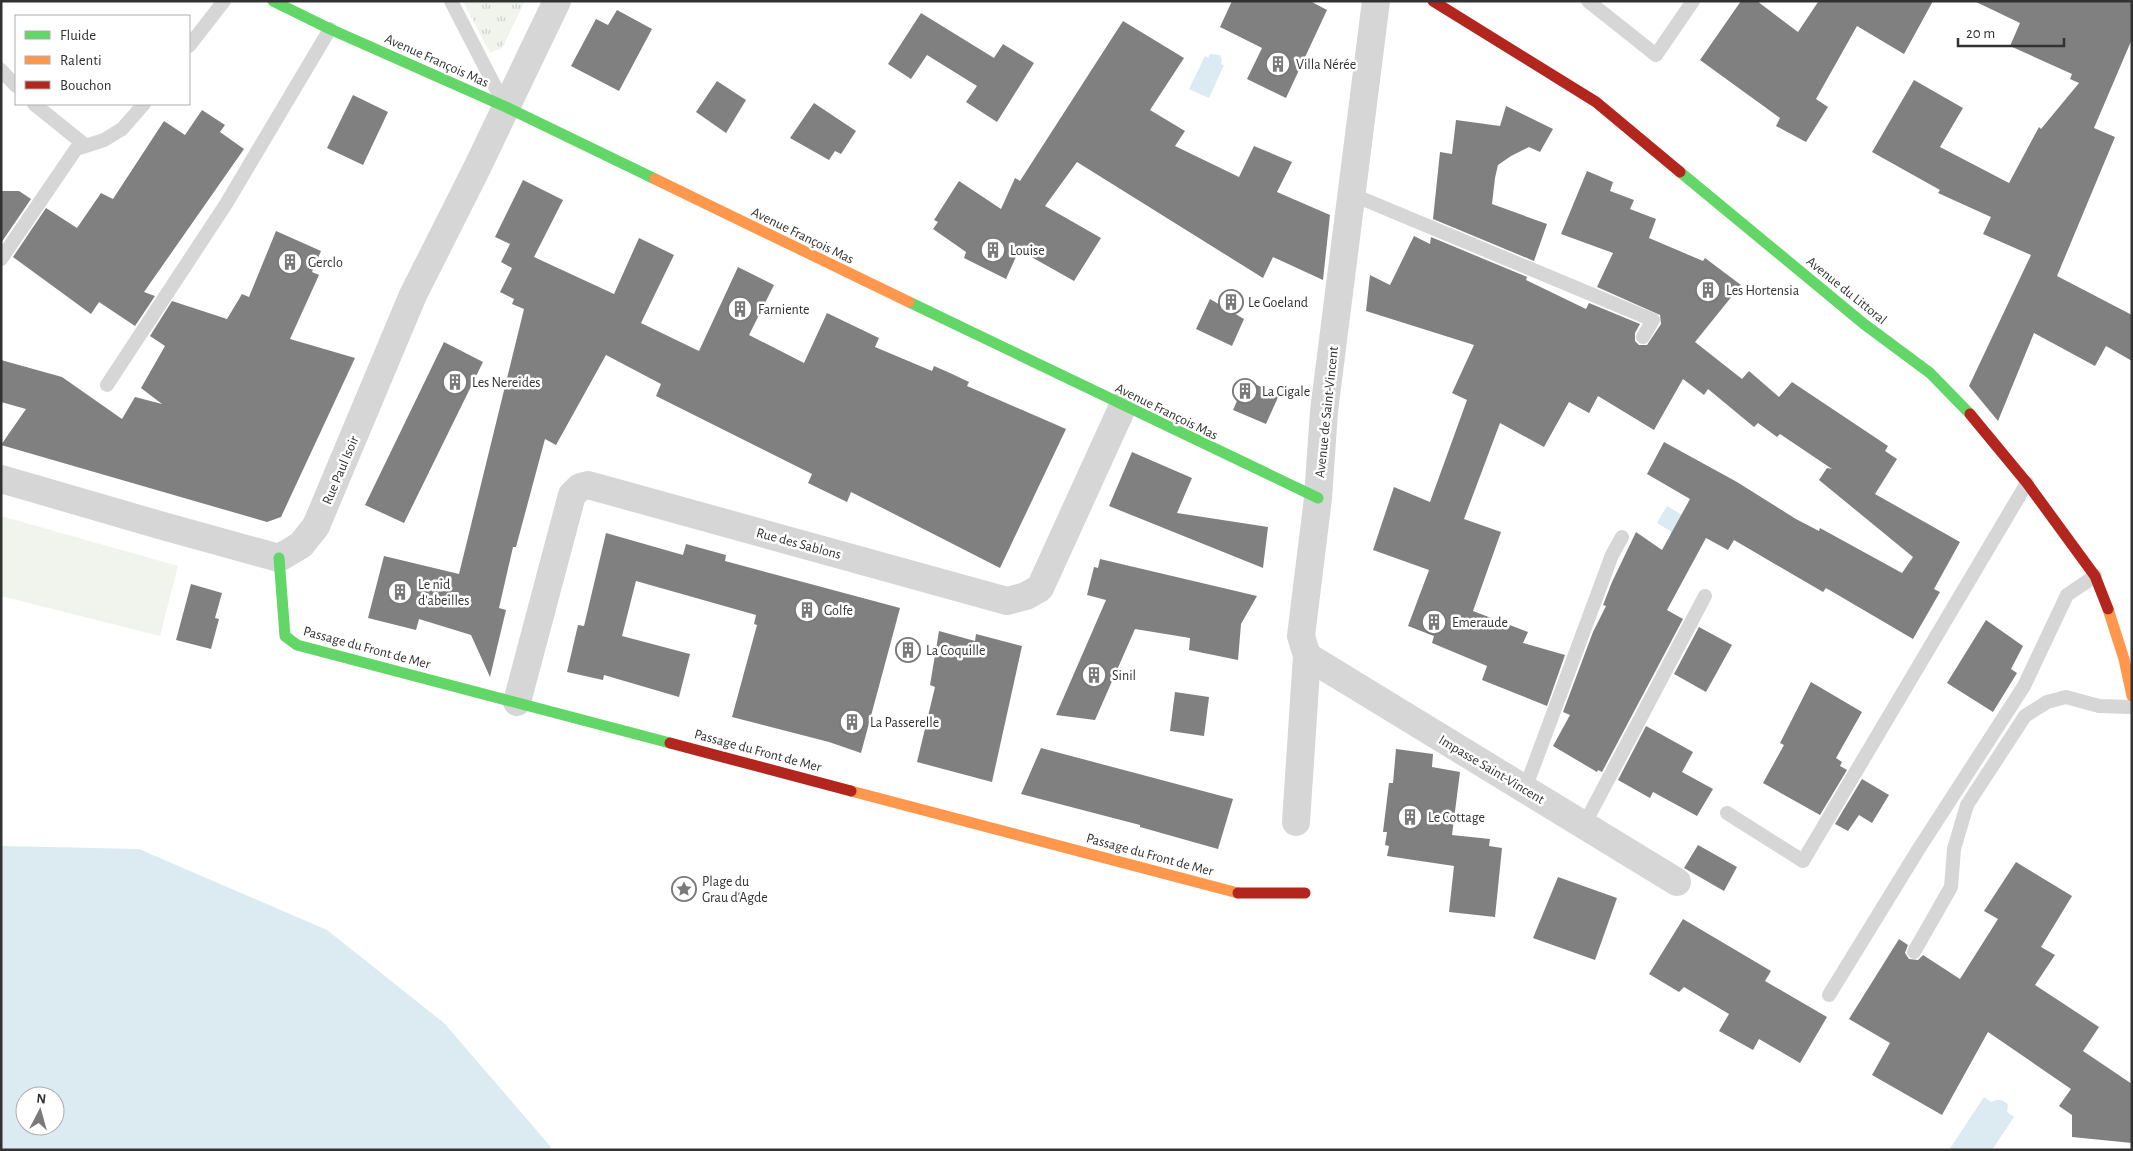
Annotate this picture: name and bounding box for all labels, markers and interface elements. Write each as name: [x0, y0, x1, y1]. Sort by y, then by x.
legend: [15, 15, 190, 105]
scale bar: [1958, 15, 2064, 47]
text: 20 m: [1966, 26, 1995, 41]
text: Fluide: [60, 28, 96, 43]
street label: Avenue François Mas: [382, 32, 491, 90]
building icon: Villa Nérée: [1265, 51, 1291, 77]
text: Ralenti: [60, 53, 102, 68]
place label: Villa Nérée: [1296, 58, 1356, 72]
text: Bouchon: [60, 78, 111, 93]
street label: Avenue François Mas: [749, 205, 856, 267]
building icon: Louise: [980, 237, 1006, 263]
place label: Louise: [1010, 244, 1045, 258]
building icon: Gerclo: [277, 249, 303, 275]
street label: Avenue du Littoral: [1804, 254, 1889, 327]
place label: Gerclo: [308, 256, 343, 270]
building icon: Les Hortensia: [1695, 277, 1721, 303]
place label: Les Hortensia: [1726, 284, 1800, 298]
building icon: Le Goeland: [1218, 289, 1244, 315]
building icon: Farniente: [727, 296, 753, 322]
place label: Le Goeland: [1248, 296, 1308, 310]
place label: Farniente: [758, 303, 810, 317]
street label: Avenue de Saint-Vincent: [1313, 345, 1341, 478]
building icon: Les Nereides: [442, 369, 468, 395]
place label: Les Nereides: [472, 376, 541, 390]
building icon: La Cigale: [1232, 378, 1258, 404]
street label: Avenue François Mas: [1113, 381, 1220, 443]
place label: La Cigale: [1262, 385, 1310, 399]
street label: Rue Paul Isoir: [320, 434, 362, 507]
street label: Rue des Sablons: [755, 526, 843, 562]
place label: Le nid d'abeilles: [418, 578, 469, 608]
building icon: Le nid d'abeilles: [387, 579, 413, 605]
building icon: Golfe: [794, 597, 820, 623]
place label: Golfe: [824, 604, 853, 618]
building icon: Emeraude: [1421, 609, 1447, 635]
place label: Emeraude: [1452, 616, 1508, 630]
street label: Passage du Front de Mer: [302, 624, 432, 672]
building icon: La Coquille: [895, 637, 921, 663]
place label: La Coquille: [926, 644, 986, 658]
building icon: Sinil: [1081, 662, 1107, 688]
place label: Sinil: [1112, 669, 1136, 683]
building icon: La Passerelle: [839, 709, 865, 735]
place label: La Passerelle: [870, 716, 939, 730]
street label: Passage du Front de Mer: [693, 727, 823, 775]
street label: Impasse Saint-Vincent: [1436, 733, 1547, 807]
building icon: Le Cottage: [1397, 804, 1423, 830]
place label: Le Cottage: [1428, 811, 1485, 825]
street label: Passage du Front de Mer: [1085, 831, 1215, 879]
place label: Plage du Grau d'Agde: [702, 875, 768, 905]
place icon: Plage du Grau d'Agde: [671, 876, 697, 902]
north arrow: [15, 1086, 65, 1136]
text: N: [36, 1092, 47, 1107]

